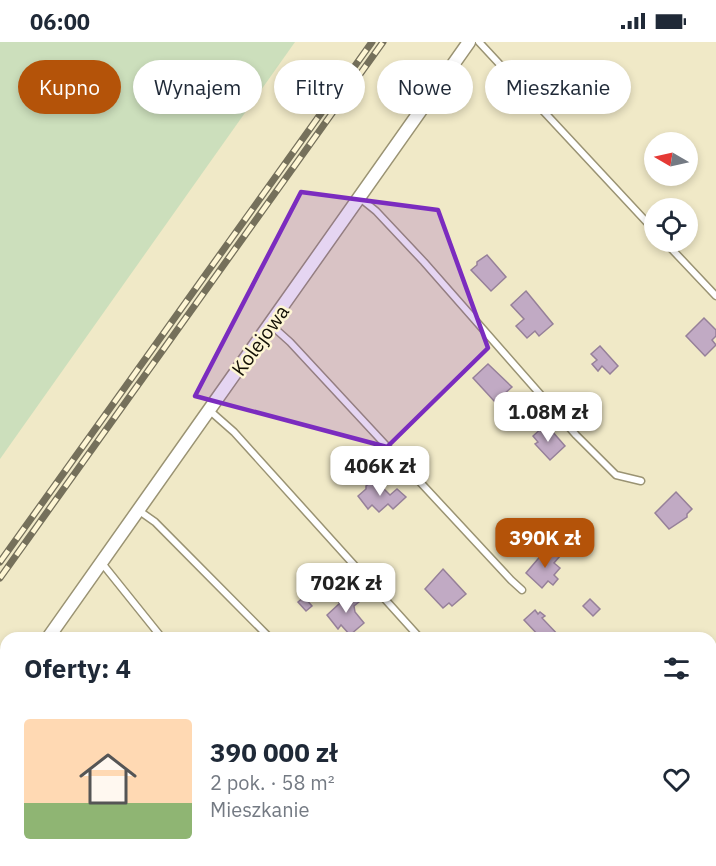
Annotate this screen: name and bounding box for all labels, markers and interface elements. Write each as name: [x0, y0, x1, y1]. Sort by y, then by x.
text: 06:00: [30, 7, 90, 36]
chip: Kupno: [18, 60, 121, 114]
chip: Wynajem: [133, 60, 262, 114]
chip: Filtry: [274, 60, 365, 114]
chip: Nowe: [377, 60, 473, 114]
chip: Mieszkanie: [485, 60, 631, 114]
north arrow: [644, 132, 698, 186]
map controls: [644, 132, 698, 252]
button: locate: [644, 198, 698, 252]
street label: Kolejowa: [225, 299, 295, 381]
pin: 1.08M zł: [486, 392, 610, 443]
text: 1.08M zł: [508, 398, 588, 425]
pin: 406K zł: [325, 446, 435, 497]
text: 406K zł: [344, 452, 416, 479]
pin: 390K zł: [490, 518, 600, 569]
text: 390K zł: [509, 524, 581, 551]
pin: 702K zł: [291, 563, 401, 614]
text: 702K zł: [310, 569, 382, 596]
text: Oferty: 4: [24, 651, 131, 685]
icon: filters: [660, 652, 693, 685]
text: 390 000 zł: [210, 735, 338, 769]
icon: home: [72, 743, 144, 815]
icon: heart: [660, 763, 693, 796]
text: 2 pok. · 58 m²: [210, 769, 335, 796]
text: Mieszkanie: [210, 796, 310, 823]

